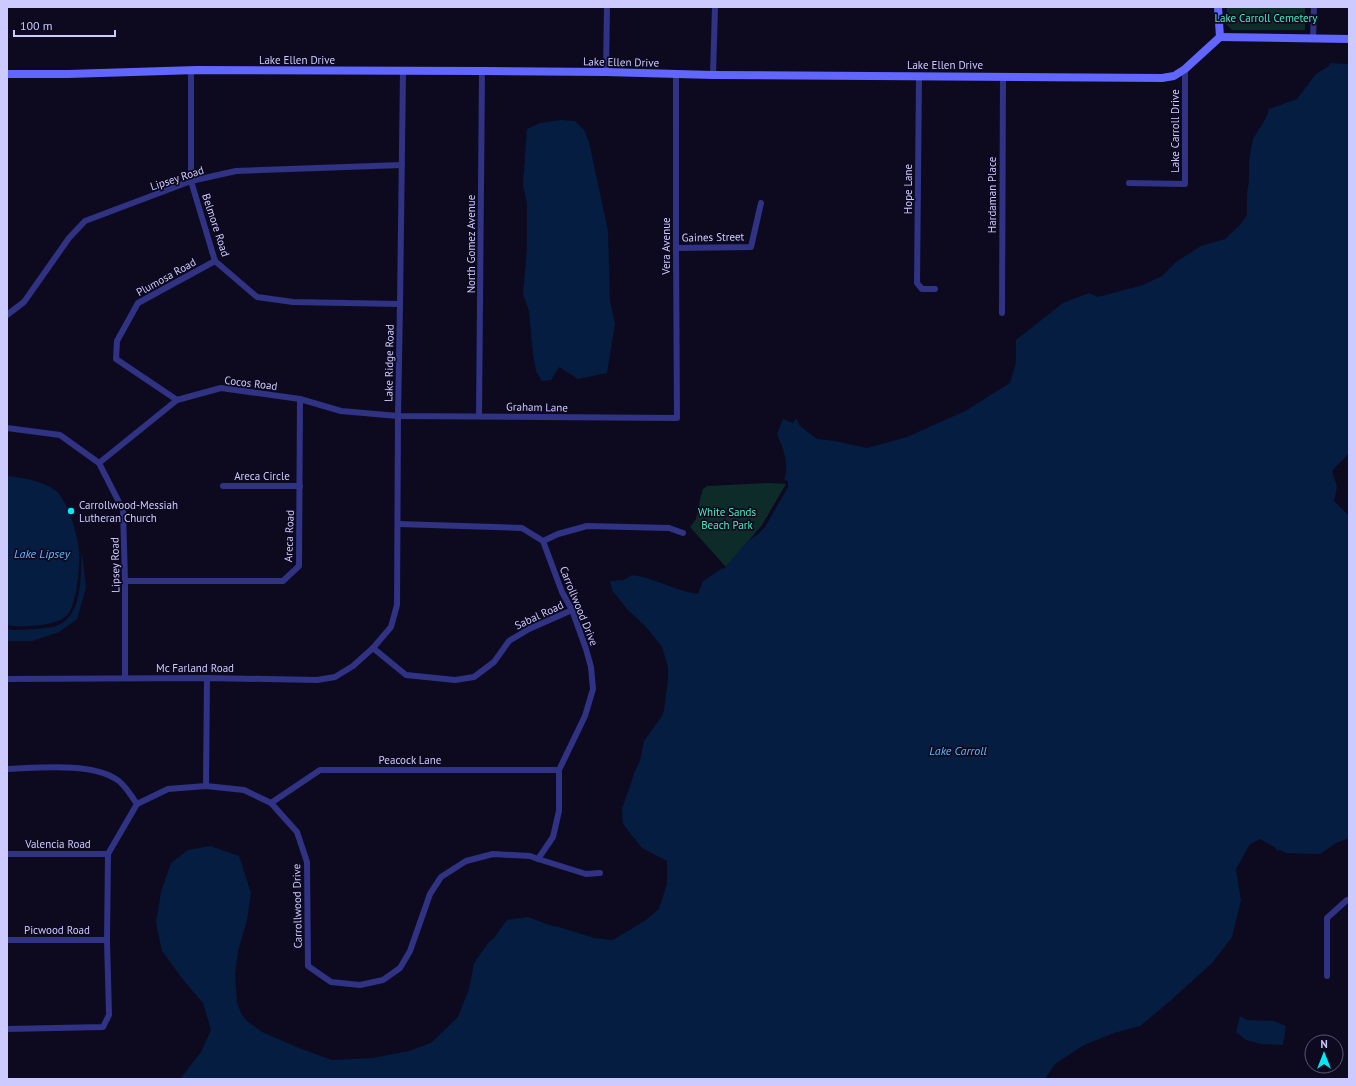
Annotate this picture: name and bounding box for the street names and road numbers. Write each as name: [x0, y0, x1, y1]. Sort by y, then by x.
street label: Lake Ellen Drive: [259, 53, 335, 67]
street label: Lake Ellen Drive: [583, 54, 660, 70]
street label: Lake Ellen Drive: [907, 58, 983, 72]
street label: Lake Carroll Drive: [1168, 89, 1182, 173]
street label: Hardaman Place: [985, 156, 999, 233]
street label: Lipsey Road: [148, 163, 206, 193]
street label: Hope Lane: [901, 163, 915, 214]
street label: Belmore Road: [199, 192, 233, 258]
street label: North Gomez Avenue: [464, 194, 478, 293]
street label: Vera Avenue: [659, 217, 673, 276]
street label: Gaines Street: [682, 229, 745, 245]
street label: Plumosa Road: [134, 255, 199, 299]
street label: Lake Ridge Road: [381, 324, 397, 402]
street label: Cocos Road: [224, 373, 278, 393]
street label: Graham Lane: [506, 399, 568, 415]
street label: Areca Circle: [234, 469, 290, 483]
street label: Areca Road: [281, 510, 297, 562]
street label: Lipsey Road: [108, 537, 122, 593]
street label: Carrollwood Drive: [557, 564, 601, 648]
street label: Sabal Road: [512, 598, 566, 632]
street label: Mc Farland Road: [156, 661, 234, 675]
street label: Peacock Lane: [379, 753, 442, 767]
street label: Valencia Road: [24, 837, 91, 851]
street label: Carrollwood Drive: [289, 863, 305, 948]
street label: Picwood Road: [24, 923, 90, 937]

